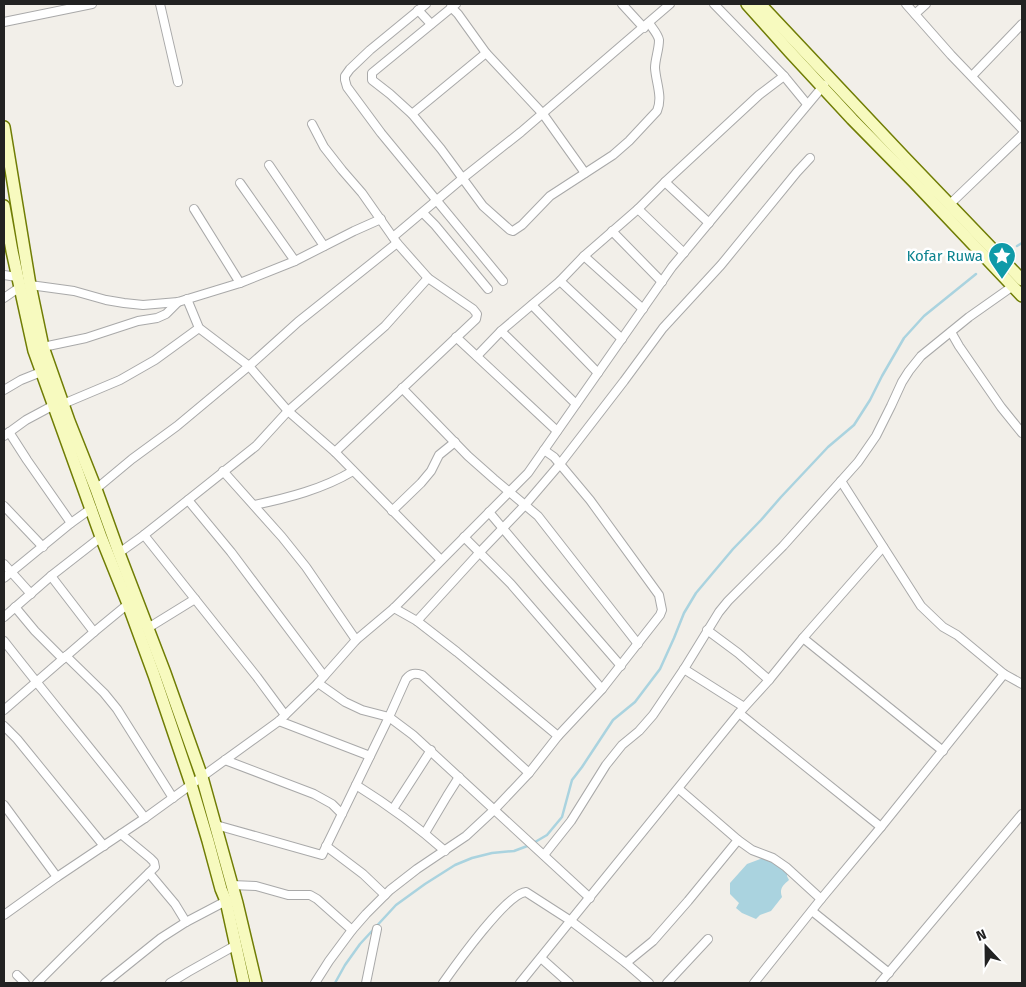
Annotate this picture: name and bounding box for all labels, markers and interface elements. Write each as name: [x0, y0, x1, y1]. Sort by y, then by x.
place icon: Kofar Ruwa: [987, 241, 1017, 280]
place label: Kofar Ruwa: [906, 247, 983, 265]
north arrow: [961, 922, 1011, 972]
text: N: [974, 926, 989, 945]

